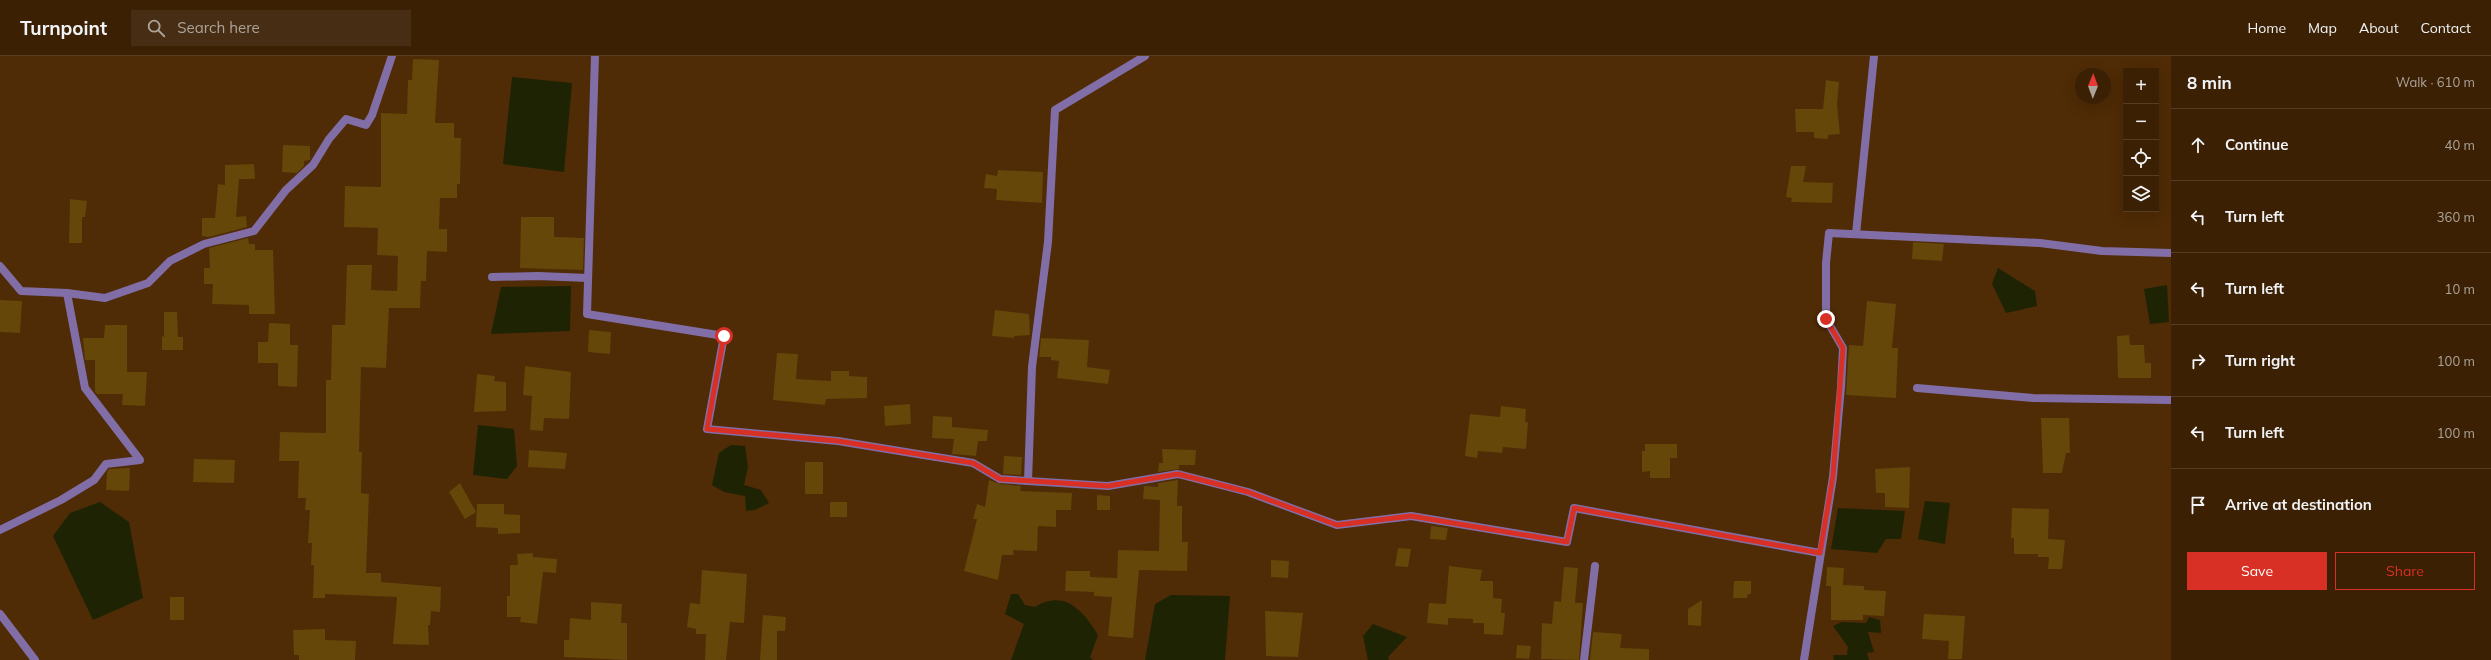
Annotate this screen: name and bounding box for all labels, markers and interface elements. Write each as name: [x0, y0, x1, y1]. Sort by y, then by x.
search box: [131, 10, 411, 46]
text: Turnpoint: [20, 16, 107, 40]
icon: search: [145, 17, 167, 39]
text: Search here: [177, 18, 260, 37]
text: Home: [2247, 19, 2286, 37]
text: Map: [2308, 19, 2337, 37]
text: About: [2359, 19, 2399, 37]
text: Contact: [2421, 19, 2471, 37]
north arrow: [2075, 68, 2111, 104]
map controls: [2123, 68, 2159, 212]
button: +: [2123, 68, 2159, 104]
text: 8 min: [2187, 72, 2232, 93]
text: Walk · 610 m: [2396, 74, 2475, 90]
button: −: [2123, 104, 2159, 140]
icon: ahead: [2187, 134, 2209, 156]
text: Continue: [2225, 135, 2288, 154]
text: 40 m: [2445, 137, 2475, 153]
button: locate: [2123, 140, 2159, 176]
button: layers: [2123, 176, 2159, 212]
icon: left: [2187, 206, 2209, 228]
text: Turn left: [2225, 207, 2284, 226]
text: 360 m: [2437, 209, 2475, 225]
icon: left: [2187, 278, 2209, 300]
text: Turn left: [2225, 279, 2284, 298]
text: 10 m: [2445, 281, 2475, 297]
route end: [1817, 310, 1835, 328]
route start: [715, 327, 733, 345]
icon: right: [2187, 350, 2209, 372]
text: Turn right: [2225, 351, 2295, 370]
text: 100 m: [2437, 353, 2475, 369]
icon: left: [2187, 422, 2209, 444]
text: Turn left: [2225, 423, 2284, 442]
text: 100 m: [2437, 425, 2475, 441]
icon: arrive: [2187, 494, 2209, 516]
text: Arrive at destination: [2225, 495, 2372, 514]
button: Save: [2187, 552, 2327, 590]
button: Share: [2335, 552, 2475, 590]

